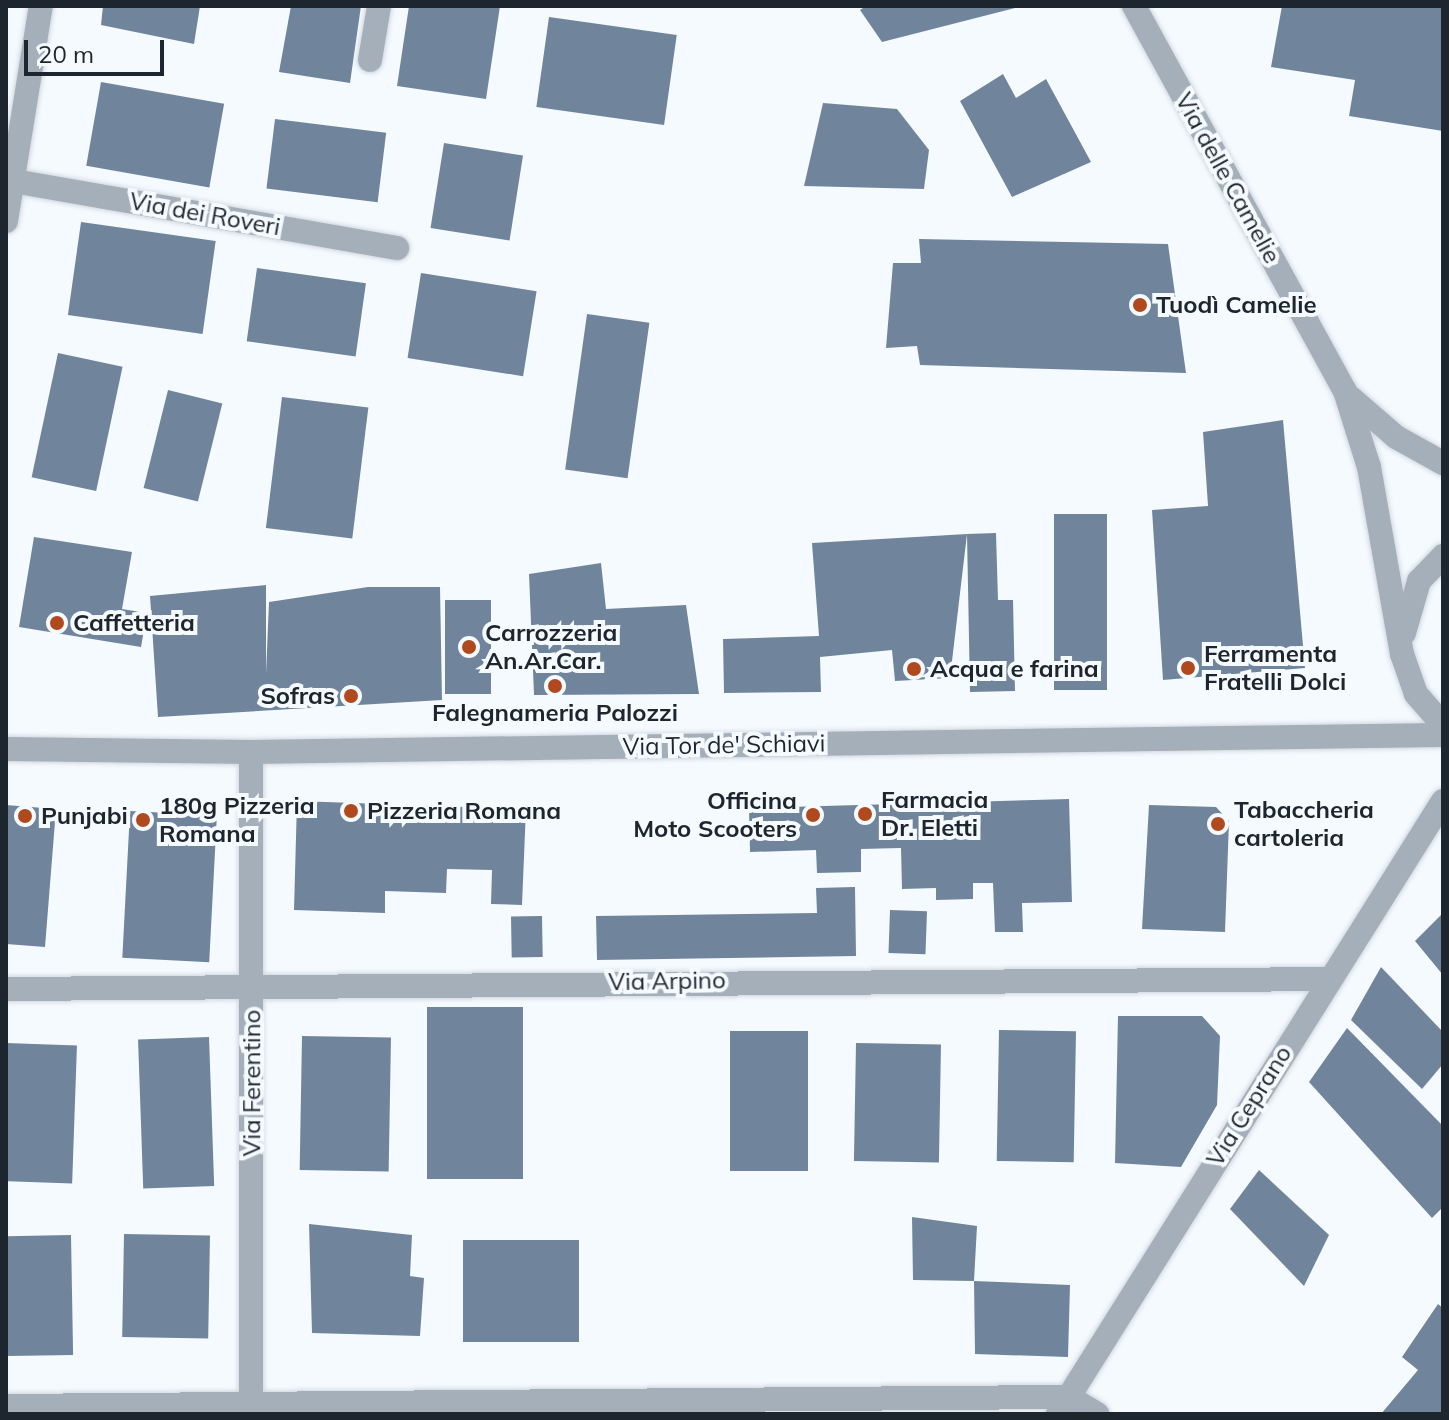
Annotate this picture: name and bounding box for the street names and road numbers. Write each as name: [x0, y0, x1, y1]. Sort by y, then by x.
street label: Via delle Camelie: [1169, 88, 1287, 268]
street label: Via dei Roveri: [127, 187, 283, 241]
street label: Via Tor de' Schiavi: [622, 729, 826, 761]
street label: Via Arpino: [608, 966, 726, 996]
street label: Via Ferentino: [238, 1010, 266, 1156]
street label: Via Ceprano: [1201, 1040, 1297, 1172]

